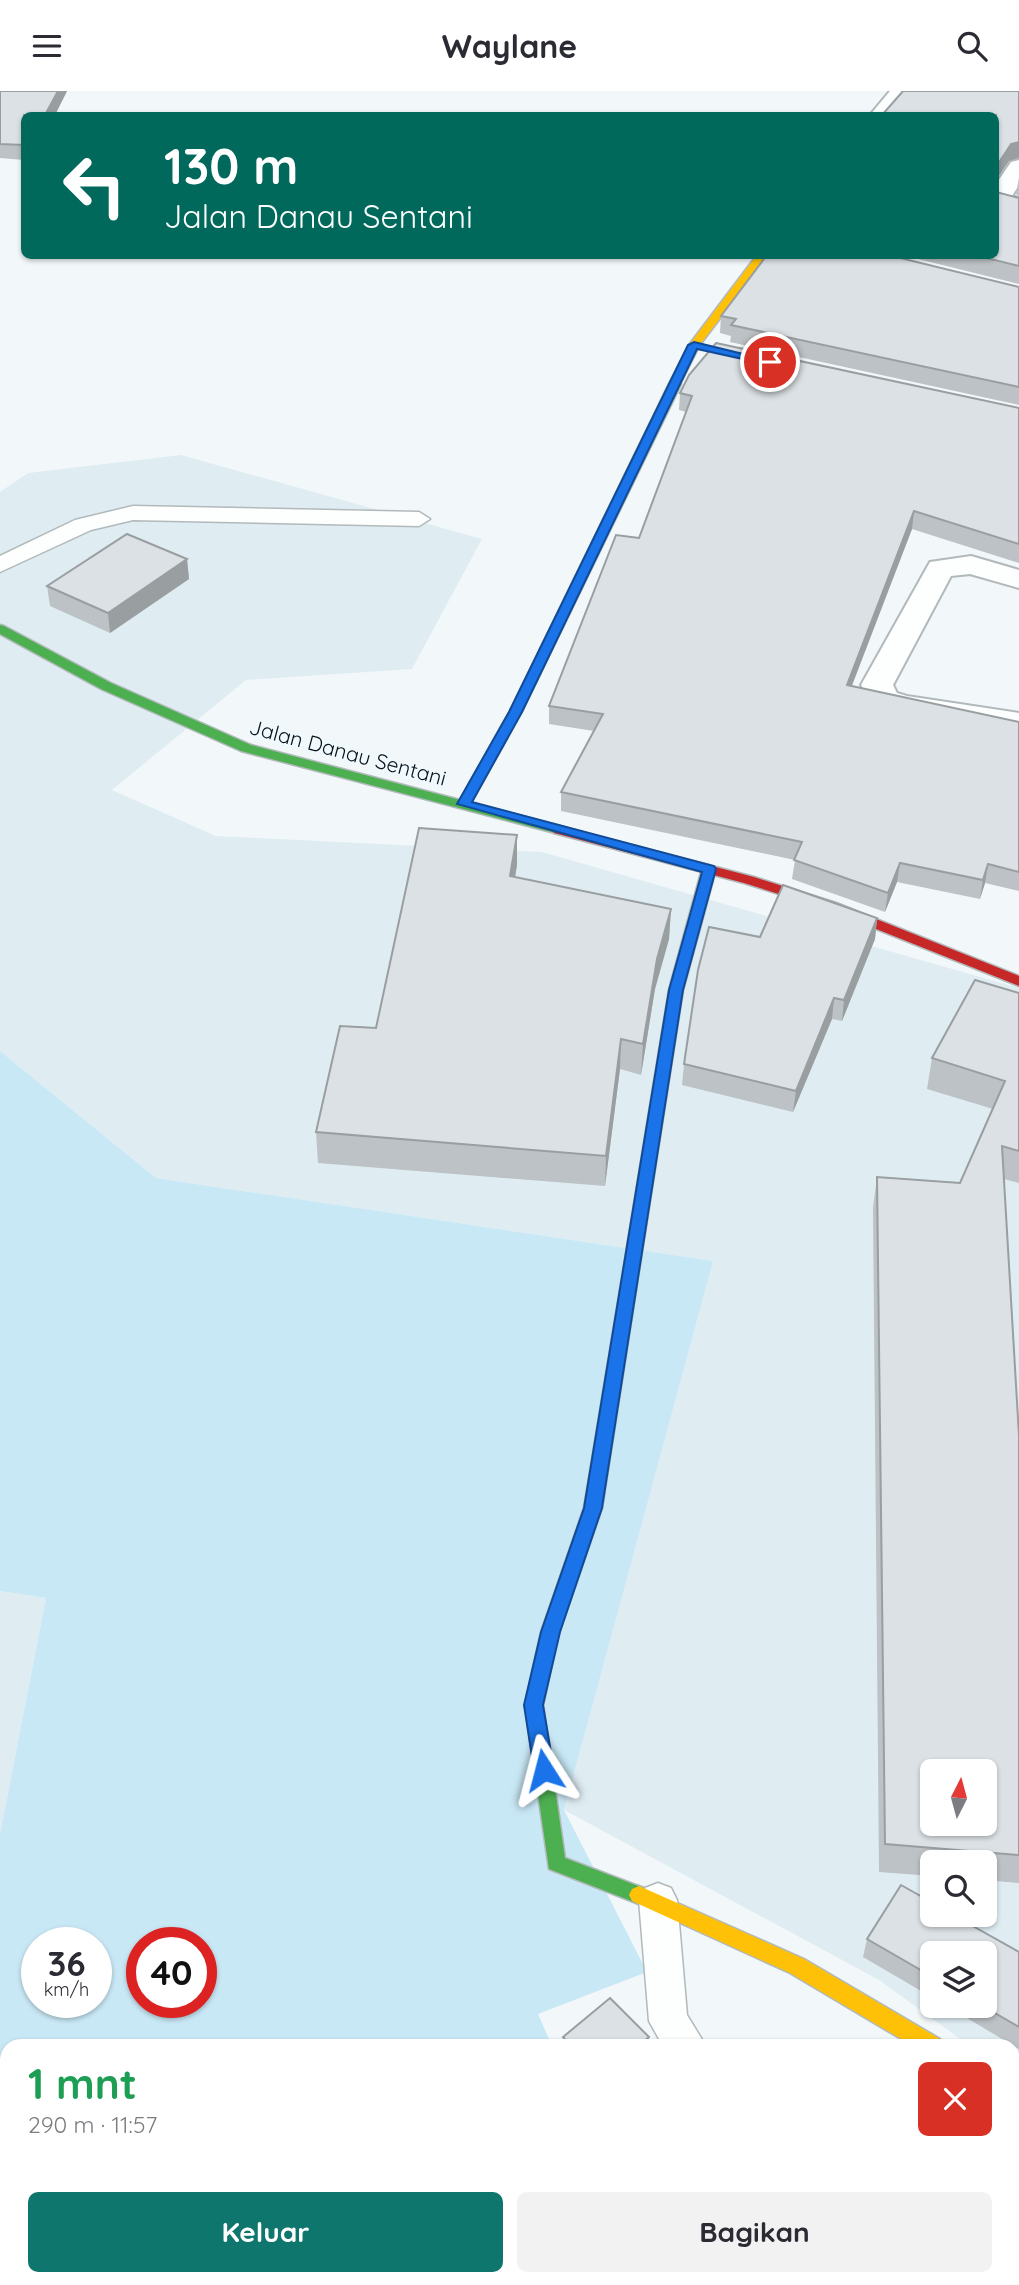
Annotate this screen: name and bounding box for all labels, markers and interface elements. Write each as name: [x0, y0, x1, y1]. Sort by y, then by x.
text: Waylane: [442, 26, 577, 66]
icon: menu: [28, 27, 66, 65]
icon: search: [953, 27, 991, 65]
text: 130 m: [164, 135, 298, 196]
icon: left: [49, 140, 140, 231]
text: Jalan Danau Sentani: [164, 196, 473, 236]
pin: [740, 332, 800, 392]
icon: arrive: [751, 343, 789, 381]
street label: Jalan Danau Sentani: [247, 713, 449, 791]
position arrow: [507, 1733, 581, 1807]
north arrow: [920, 1759, 998, 1836]
map controls: [920, 1759, 997, 2018]
button: search: [920, 1850, 997, 1927]
speed limit sign: 40: [126, 1927, 217, 2018]
text: 36: [47, 1941, 86, 1985]
button: layers: [920, 1941, 997, 2018]
text: km/h: [44, 1978, 89, 2001]
text: 1 mnt: [28, 2057, 137, 2110]
button: close: [918, 2062, 992, 2136]
text: 290 m · 11:57: [28, 2110, 157, 2139]
button: Keluar: [28, 2192, 503, 2272]
button: Bagikan: [517, 2192, 992, 2272]

